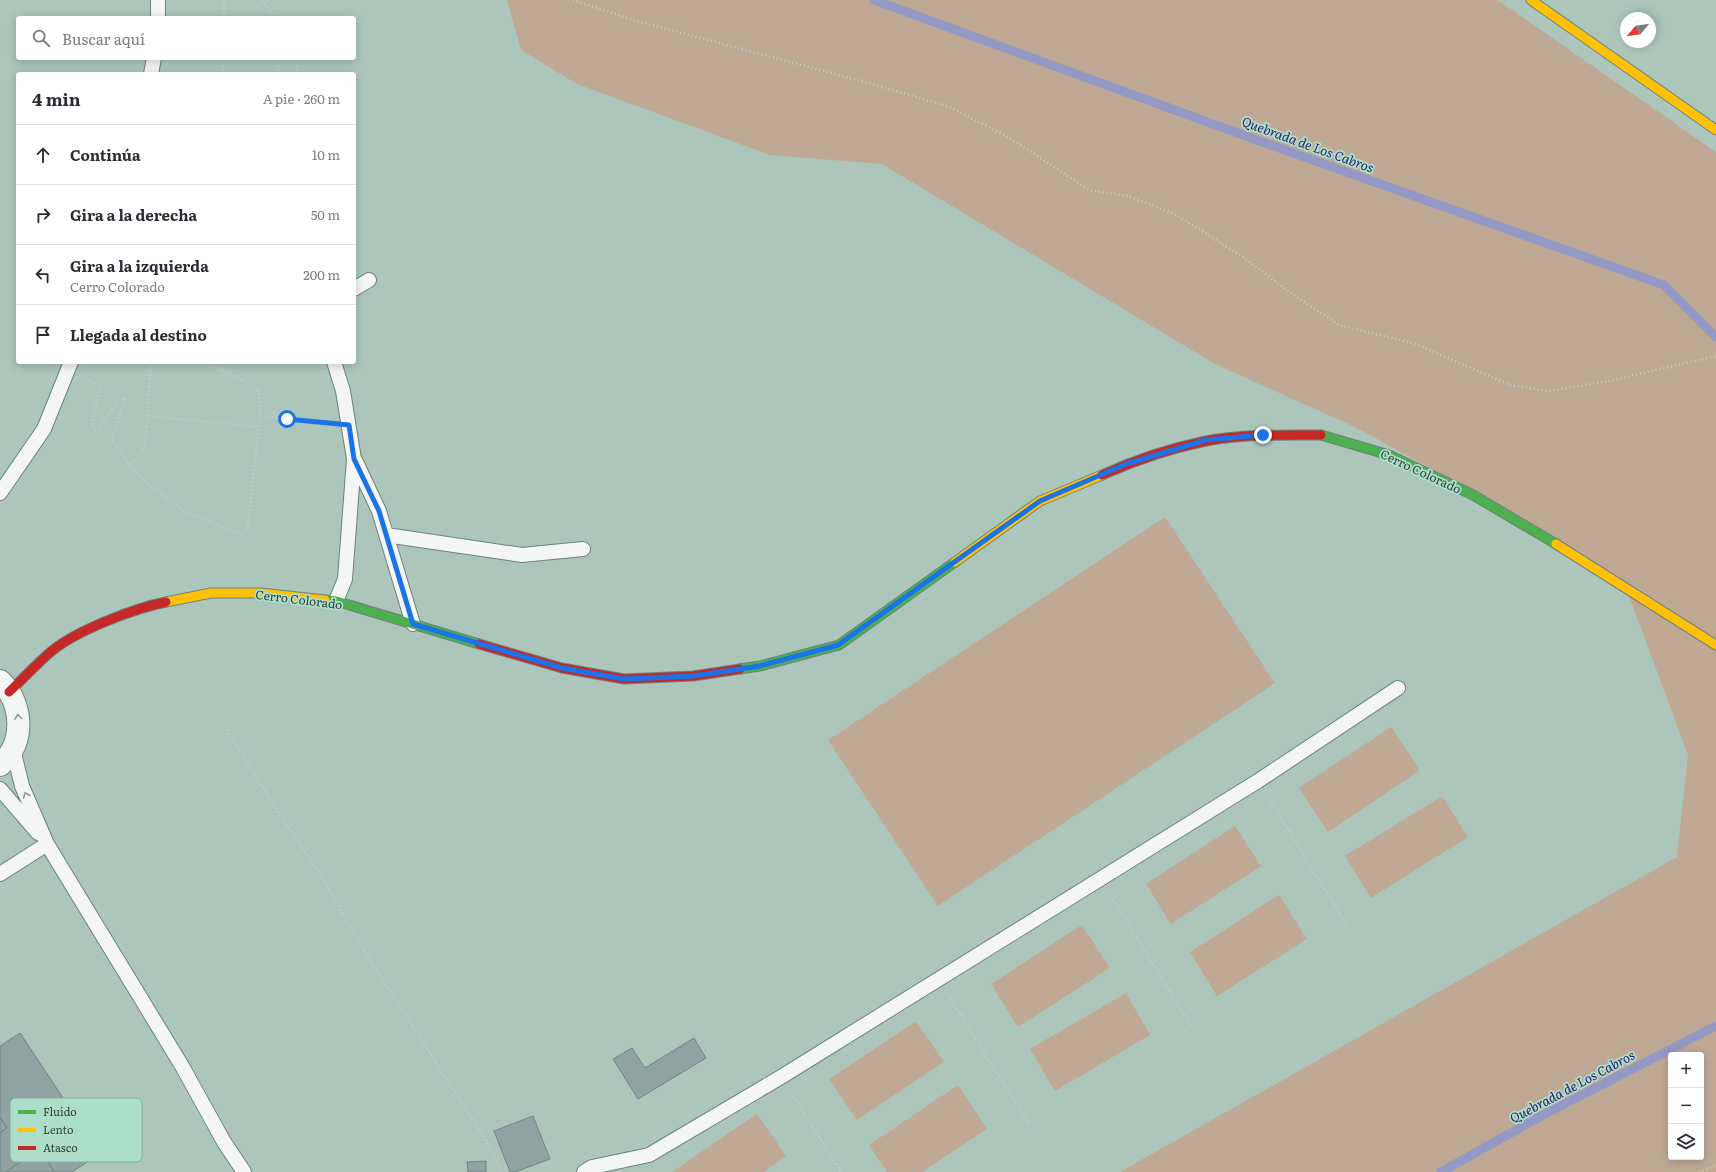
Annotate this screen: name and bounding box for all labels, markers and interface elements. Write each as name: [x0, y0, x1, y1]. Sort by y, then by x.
north arrow: [1620, 12, 1656, 48]
search box: [16, 16, 356, 60]
icon: search: [30, 27, 52, 49]
text: Buscar aquí: [62, 27, 145, 50]
text: 4 min: [32, 86, 81, 111]
text: A pie · 260 m: [263, 89, 340, 108]
water label: Quebrada de Los Cabros: [1239, 111, 1377, 177]
text: Continúa: [70, 143, 141, 166]
icon: ahead: [32, 144, 54, 166]
text: 10 m: [312, 145, 340, 164]
text: Gira a la derecha: [70, 203, 197, 226]
icon: right: [32, 204, 54, 226]
text: 50 m: [311, 205, 340, 224]
text: Gira a la izquierda: [70, 254, 209, 277]
icon: left: [32, 264, 54, 286]
text: 200 m: [303, 265, 340, 284]
text: Cerro Colorado: [70, 277, 165, 296]
text: Llegada al destino: [70, 323, 207, 346]
icon: arrive: [32, 324, 54, 346]
route start: [278, 410, 296, 428]
route end: [1254, 426, 1272, 444]
street label: Cerro Colorado: [1378, 444, 1464, 498]
street label: Cerro Colorado: [254, 585, 344, 613]
one-way arrow: [14, 714, 23, 720]
one-way arrow: [23, 792, 31, 800]
water label: Quebrada de Los Cabros: [1506, 1045, 1638, 1127]
map controls: [1668, 1052, 1704, 1160]
button: +: [1668, 1052, 1704, 1088]
button: −: [1668, 1088, 1704, 1124]
legend: [10, 1098, 142, 1162]
text: Fluido: [43, 1103, 77, 1119]
text: Lento: [43, 1121, 73, 1137]
button: layers: [1668, 1124, 1704, 1160]
text: Atasco: [43, 1139, 78, 1155]

